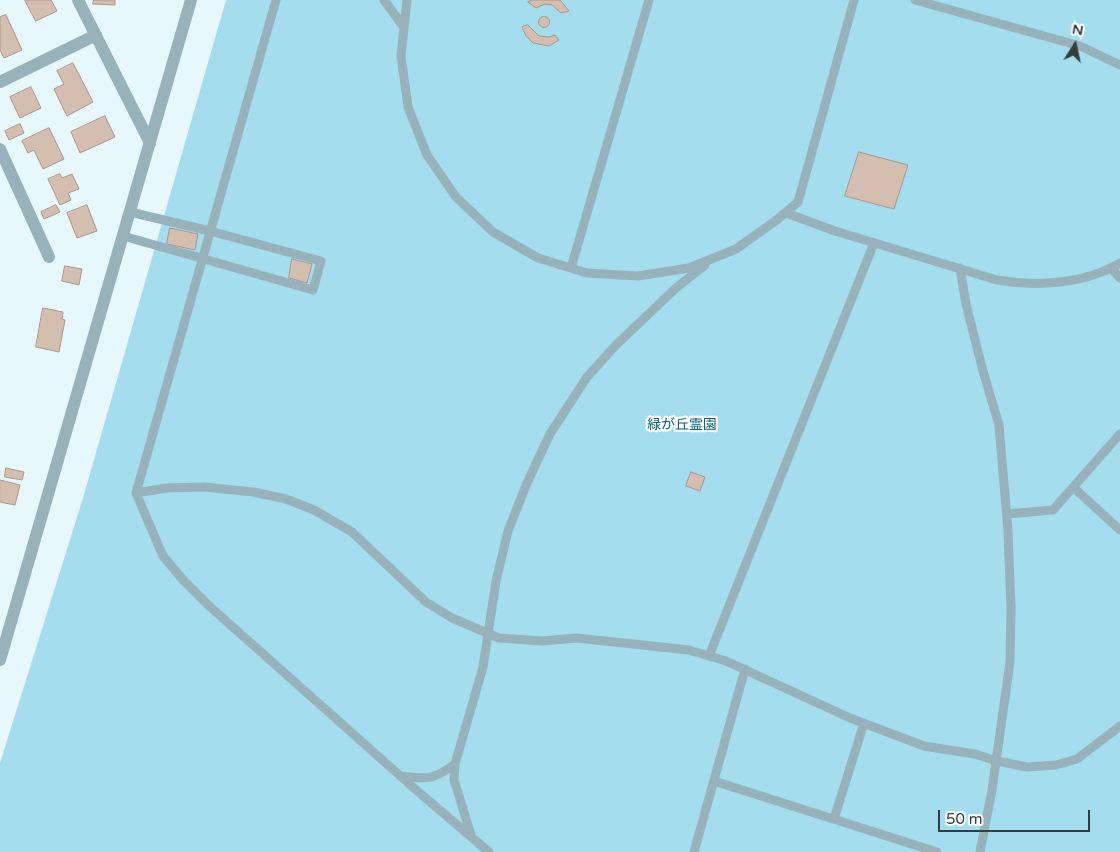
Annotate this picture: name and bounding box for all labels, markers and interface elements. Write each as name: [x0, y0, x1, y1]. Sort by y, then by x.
north arrow: [1050, 20, 1100, 70]
text: N: [1071, 20, 1085, 39]
park label: 緑が丘霊園: [647, 417, 717, 433]
scale bar: [940, 800, 1092, 832]
text: 50 m: [946, 810, 983, 828]

